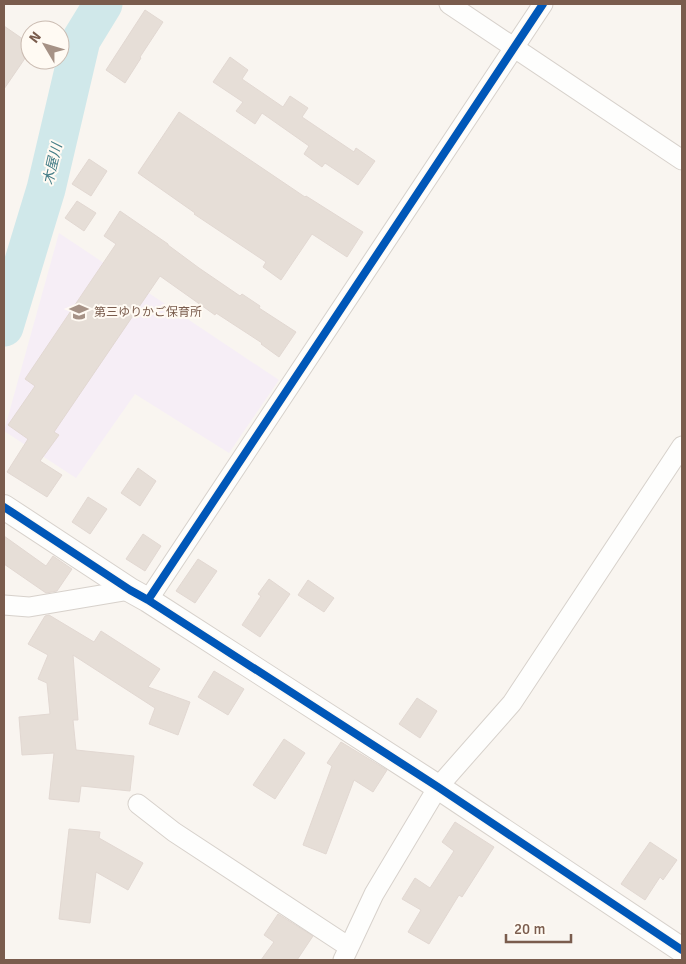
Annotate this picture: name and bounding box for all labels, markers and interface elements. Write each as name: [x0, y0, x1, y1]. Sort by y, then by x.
north arrow: [20, 20, 70, 70]
text: N: [25, 28, 45, 46]
water label: 木屋川: [39, 140, 66, 186]
school or university icon: 第三ゆりかご保育所: [68, 301, 90, 323]
place label: 第三ゆりかご保育所: [94, 305, 202, 320]
scale bar: [506, 912, 571, 944]
text: 20 m: [514, 920, 545, 938]

